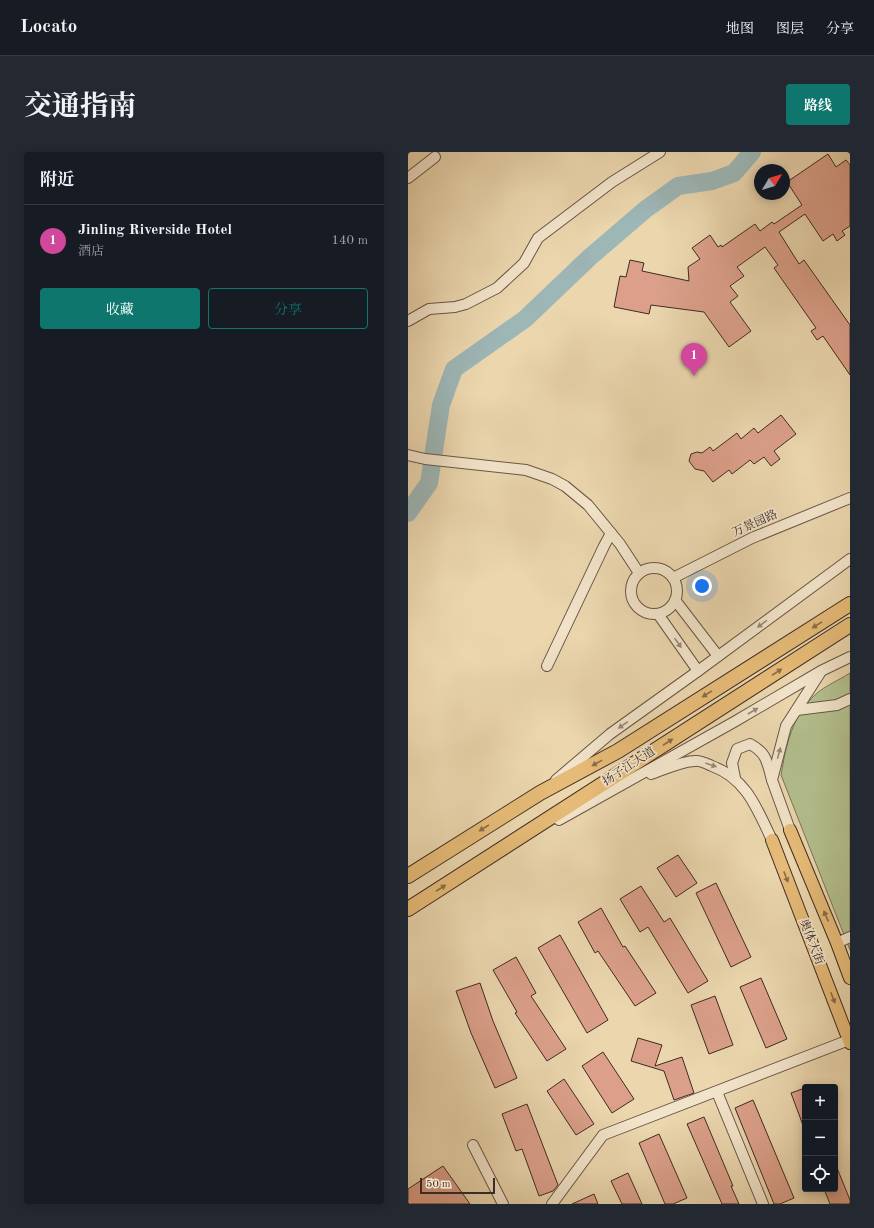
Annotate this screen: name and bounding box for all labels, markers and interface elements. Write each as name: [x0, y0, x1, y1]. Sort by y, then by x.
text: Locato: [20, 18, 77, 37]
text: 地图: [726, 22, 754, 36]
text: 图层: [776, 22, 804, 36]
text: 分享: [826, 22, 854, 36]
button: 路线: [786, 84, 850, 125]
text: 交通指南: [24, 94, 136, 122]
north arrow: [754, 164, 790, 200]
text: 附近: [40, 172, 74, 189]
text: Jinling Riverside Hotel: [78, 223, 232, 238]
text: 1: [49, 234, 57, 247]
text: 140 m: [331, 234, 368, 247]
text: 酒店: [78, 245, 104, 258]
button: 收藏: [40, 288, 200, 329]
button: 分享: [208, 288, 368, 329]
pin: 1: [681, 343, 707, 376]
street label: 万景园路: [730, 507, 779, 539]
your location: [692, 576, 712, 596]
one-way arrow: [757, 620, 767, 628]
one-way arrow: [812, 621, 822, 629]
one-way arrow: [674, 637, 682, 648]
one-way arrow: [771, 668, 783, 675]
one-way arrow: [701, 691, 713, 698]
one-way arrow: [748, 707, 759, 714]
one-way arrow: [617, 721, 628, 729]
one-way arrow: [663, 738, 673, 746]
street label: 扬子江大道: [599, 744, 657, 788]
one-way arrow: [777, 747, 783, 759]
one-way arrow: [591, 759, 602, 766]
one-way arrow: [705, 762, 717, 768]
one-way arrow: [479, 824, 489, 832]
one-way arrow: [783, 871, 789, 883]
one-way arrow: [436, 884, 446, 892]
one-way arrow: [823, 910, 829, 921]
street label: 奥体大街: [797, 917, 827, 967]
one-way arrow: [830, 992, 836, 1004]
map controls: [802, 1084, 838, 1192]
button: +: [802, 1084, 838, 1120]
button: −: [802, 1120, 838, 1156]
button: locate: [802, 1156, 838, 1192]
scale bar: [420, 1176, 495, 1195]
text: 50 m: [426, 1179, 451, 1190]

